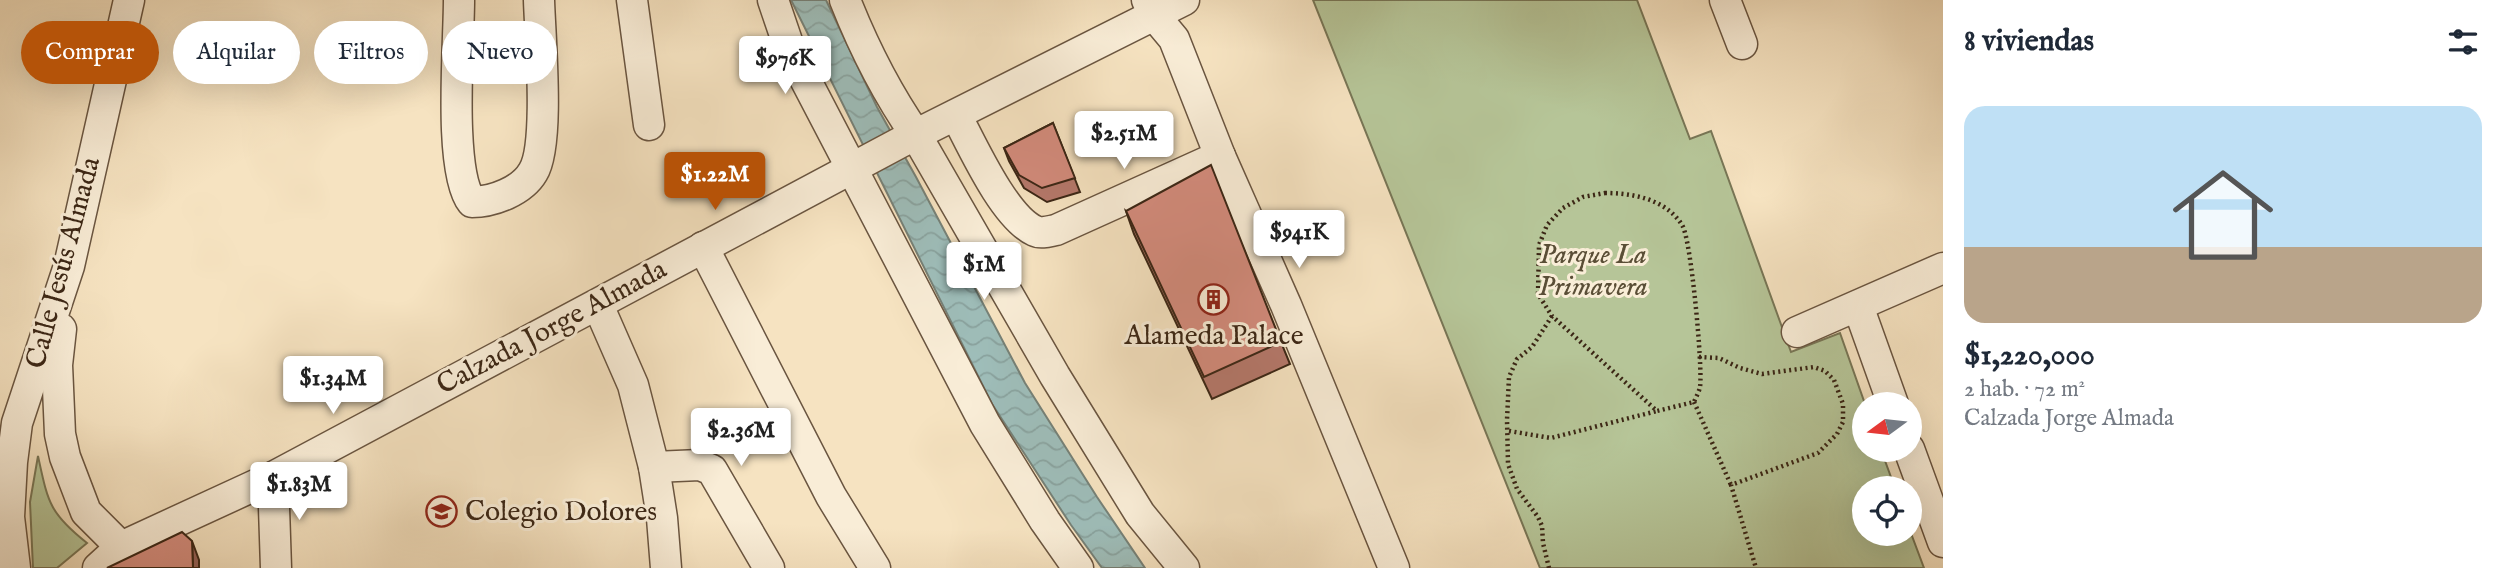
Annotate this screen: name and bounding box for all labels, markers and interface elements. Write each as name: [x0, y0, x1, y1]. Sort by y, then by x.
chip: Comprar: [21, 21, 159, 84]
chip: Alquilar: [173, 21, 300, 84]
chip: Filtros: [314, 21, 428, 84]
chip: Nuevo: [442, 21, 557, 84]
text: 8 viviendas: [1964, 23, 2094, 61]
icon: filters: [2444, 23, 2482, 61]
pin: $976K: [736, 36, 834, 96]
text: $976K: [755, 44, 815, 73]
pin: $2.51M: [1067, 111, 1181, 171]
text: $2.51M: [1091, 119, 1158, 148]
pin: $1.22M: [658, 152, 772, 212]
icon: home: [2160, 152, 2286, 278]
street label: Calle Jesús Almada: [19, 153, 109, 373]
text: $1.22M: [680, 160, 750, 189]
pin: $941K: [1250, 210, 1348, 270]
text: $941K: [1269, 218, 1329, 247]
park label: Parque La Primavera: [1538, 238, 1648, 305]
pin: $1M: [950, 243, 1018, 302]
text: $1M: [963, 250, 1005, 279]
street label: Calzada Jorge Almada: [431, 252, 674, 403]
building icon: Alameda Palace: [1197, 282, 1231, 316]
place label: Alameda Palace: [1124, 319, 1304, 354]
text: $1,220,000: [1964, 337, 2095, 375]
pin: $1.34M: [276, 356, 390, 416]
text: $1.34M: [299, 364, 367, 393]
text: 2 hab. · 72 m²: [1964, 375, 2085, 404]
north arrow: [1852, 392, 1922, 462]
map controls: [1852, 392, 1922, 546]
text: Calzada Jorge Almada: [1964, 404, 2174, 433]
pin: $2.36M: [684, 408, 798, 468]
text: $2.36M: [707, 416, 775, 445]
pin: $1.83M: [242, 462, 356, 522]
text: $1.83M: [266, 470, 332, 499]
button: locate: [1852, 476, 1922, 546]
school or university icon: Colegio Dolores: [425, 495, 459, 529]
place label: Colegio Dolores: [465, 495, 657, 530]

